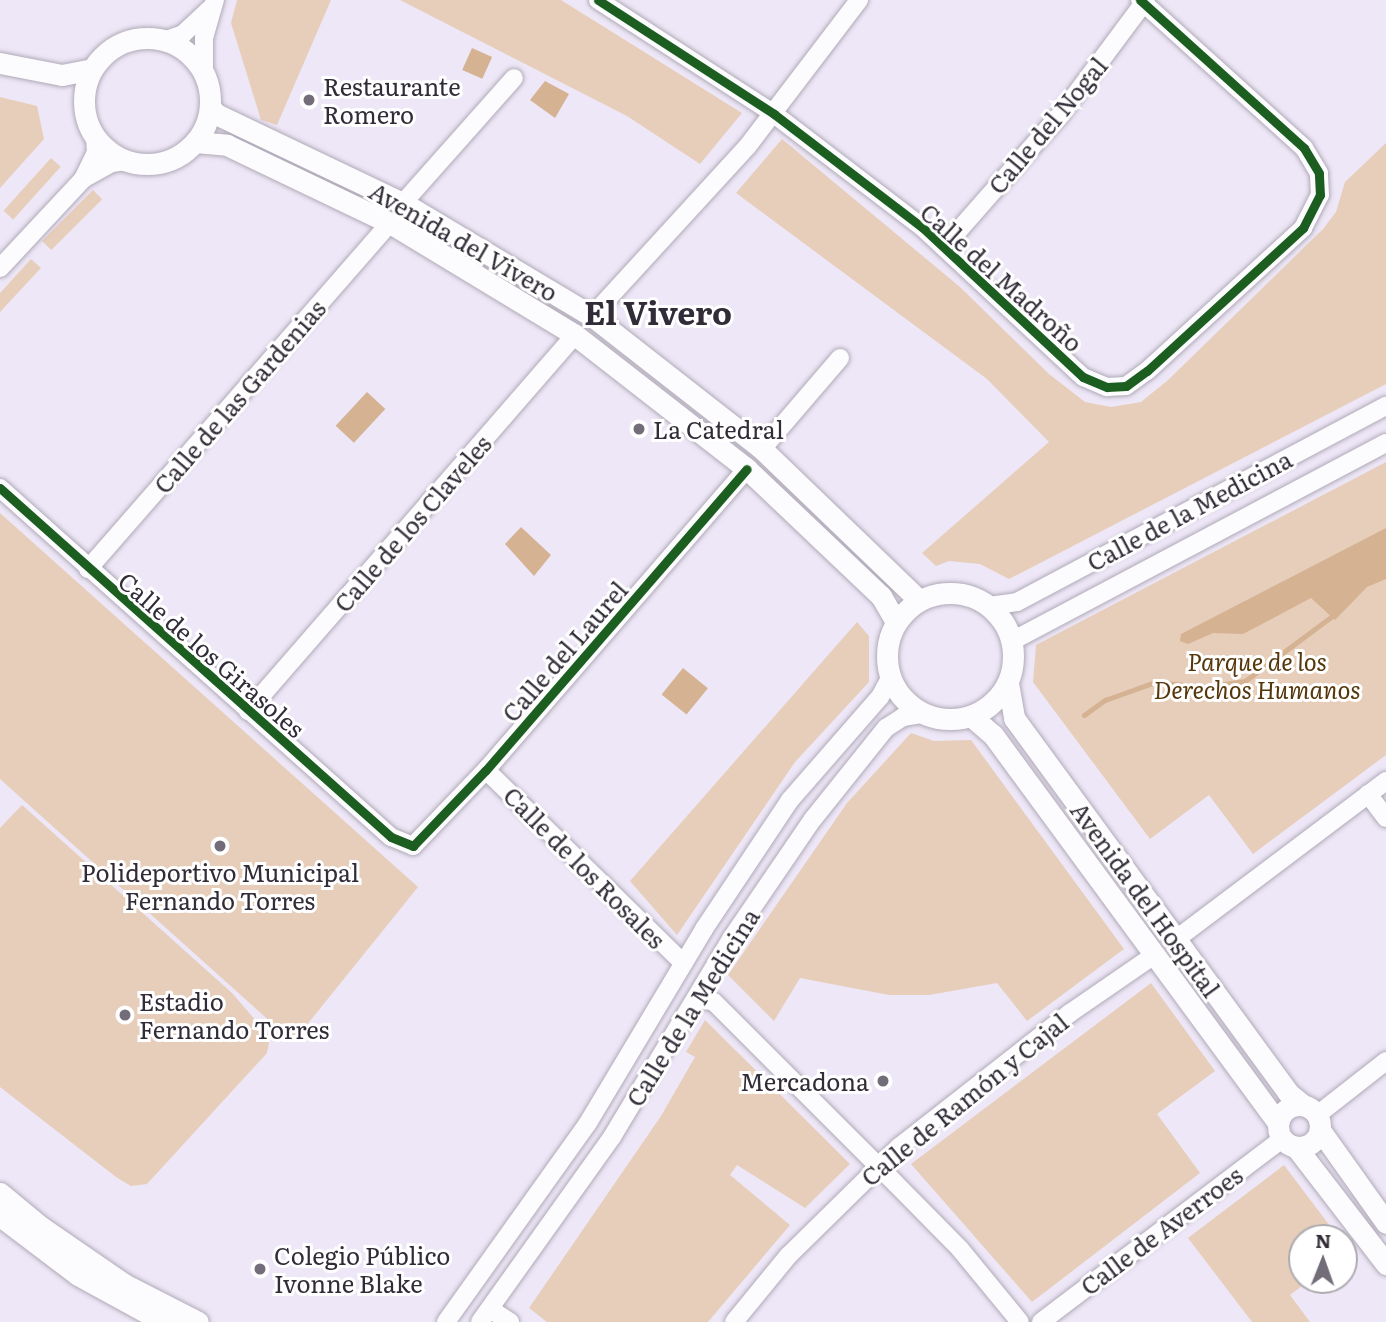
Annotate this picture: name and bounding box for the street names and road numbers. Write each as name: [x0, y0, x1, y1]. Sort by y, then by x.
street label: Calle del Nogal: [982, 51, 1112, 199]
street label: Avenida del Vivero: [365, 175, 563, 307]
street label: Calle del Madroño: [915, 197, 1089, 357]
street label: Calle de las Gardenias: [147, 294, 331, 498]
street label: Calle de los Claveles: [328, 429, 496, 617]
street label: Calle de la Medicina: [1082, 444, 1296, 576]
street label: Calle de los Girasoles: [113, 565, 311, 743]
street label: Calle del Laurel: [495, 575, 633, 727]
street label: Calle de los Rosales: [498, 780, 672, 954]
street label: Avenida del Hospital: [1066, 796, 1226, 1002]
street label: Calle de la Medicina: [619, 903, 765, 1111]
street label: Calle de Ramón y Cajal: [855, 1007, 1073, 1191]
street label: Calle de Averroes: [1074, 1160, 1248, 1300]

